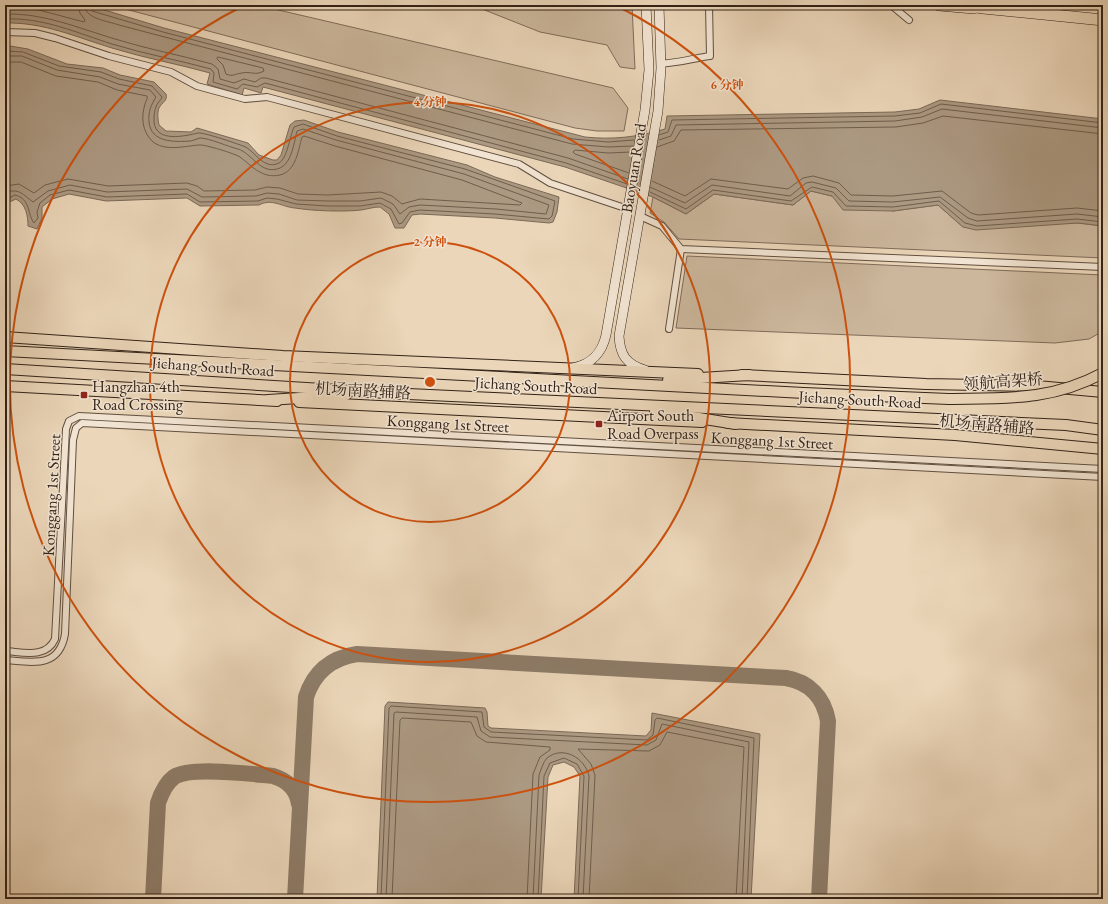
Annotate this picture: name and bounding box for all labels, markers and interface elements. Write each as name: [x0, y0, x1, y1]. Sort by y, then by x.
text: 6 分钟: [710, 77, 744, 93]
text: 4 分钟: [413, 94, 447, 110]
street label: Baoyuan Road: [616, 121, 651, 214]
text: 2 分钟: [413, 234, 447, 250]
street label: Jichang South Road: [149, 352, 276, 381]
street label: 领航高架桥: [962, 368, 1044, 395]
street label: Jichang South Road: [472, 372, 599, 399]
centre of rings: [423, 375, 437, 389]
place label: Hangzhan 4th Road Crossing: [92, 376, 184, 415]
street label: 机场南路辅路: [314, 378, 411, 403]
street label: Jichang South Road: [796, 386, 923, 413]
marker: Hangzhan 4th Road Crossing: [79, 390, 89, 400]
place label: Airport South Road Overpass: [606, 405, 699, 444]
street label: Konggang 1st Street: [386, 410, 510, 437]
street label: 机场南路辅路: [938, 410, 1036, 439]
marker: Airport South Road Overpass: [594, 419, 604, 429]
street label: Konggang 1st Street: [710, 427, 834, 454]
street label: Konggang 1st Street: [38, 433, 65, 557]

